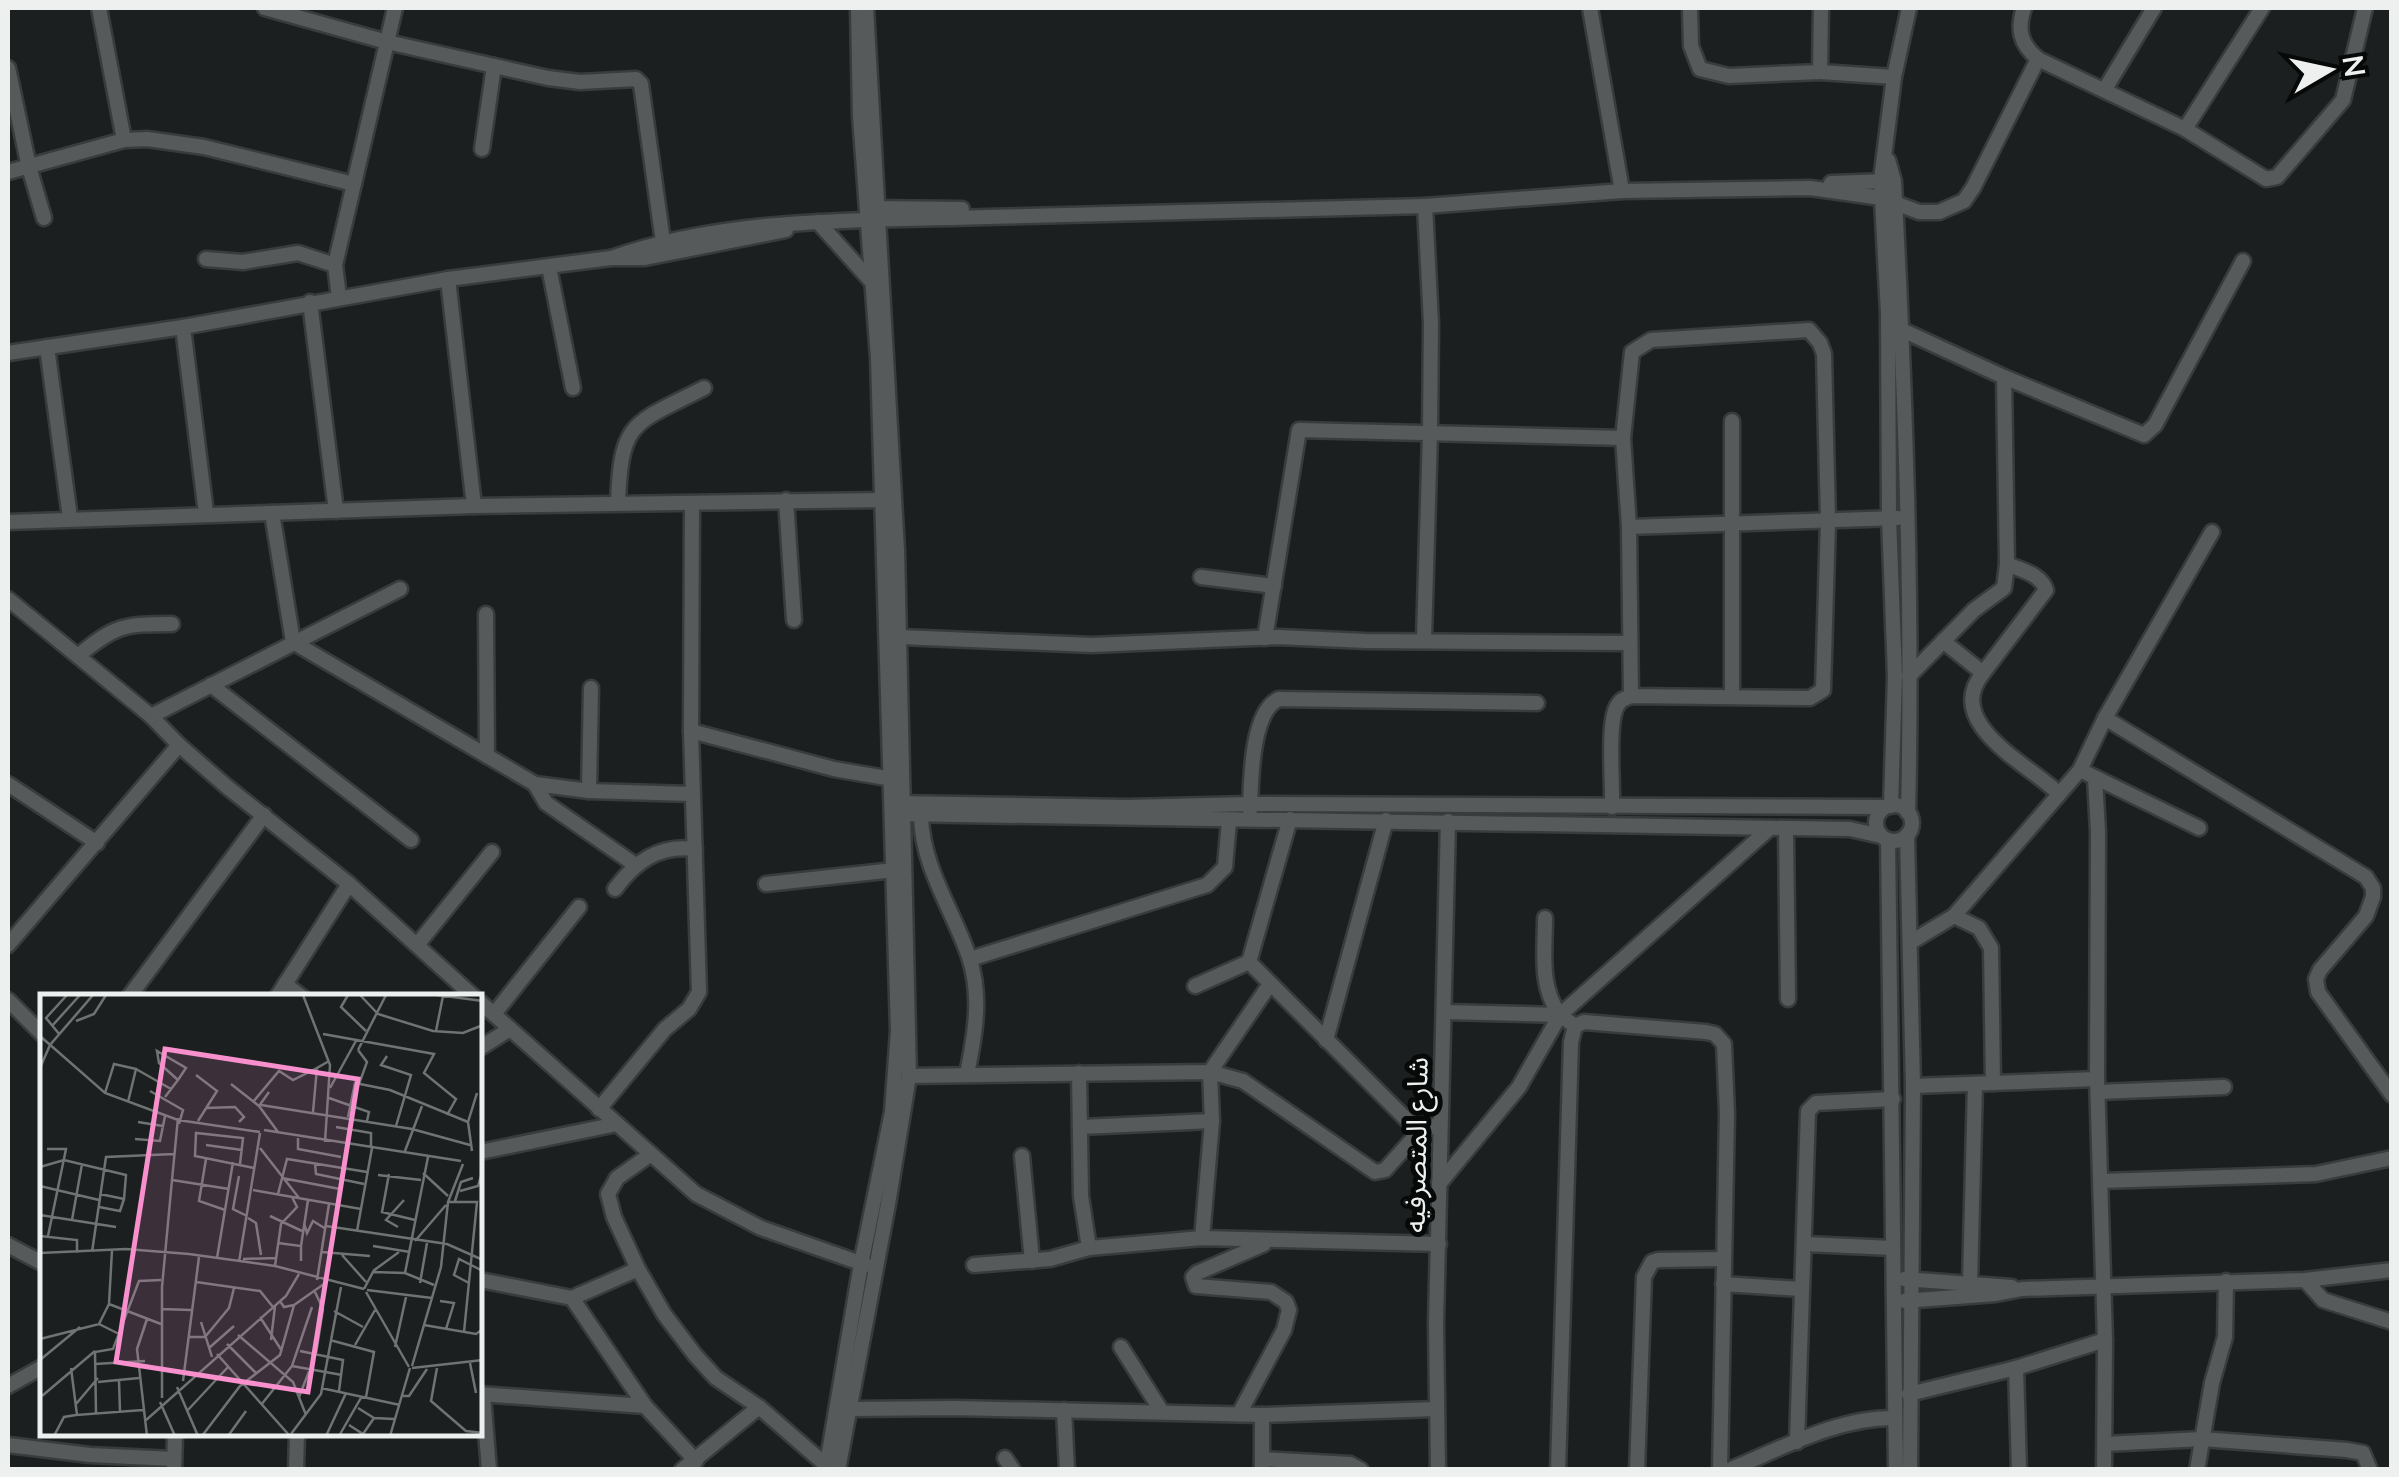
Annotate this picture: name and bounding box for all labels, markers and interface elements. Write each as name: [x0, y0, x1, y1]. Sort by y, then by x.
north arrow: [2279, 20, 2379, 120]
text: N: [2336, 53, 2373, 79]
inset map: [40, 994, 482, 1437]
street label: شارع المتصرفيه: [1396, 1057, 1439, 1233]

